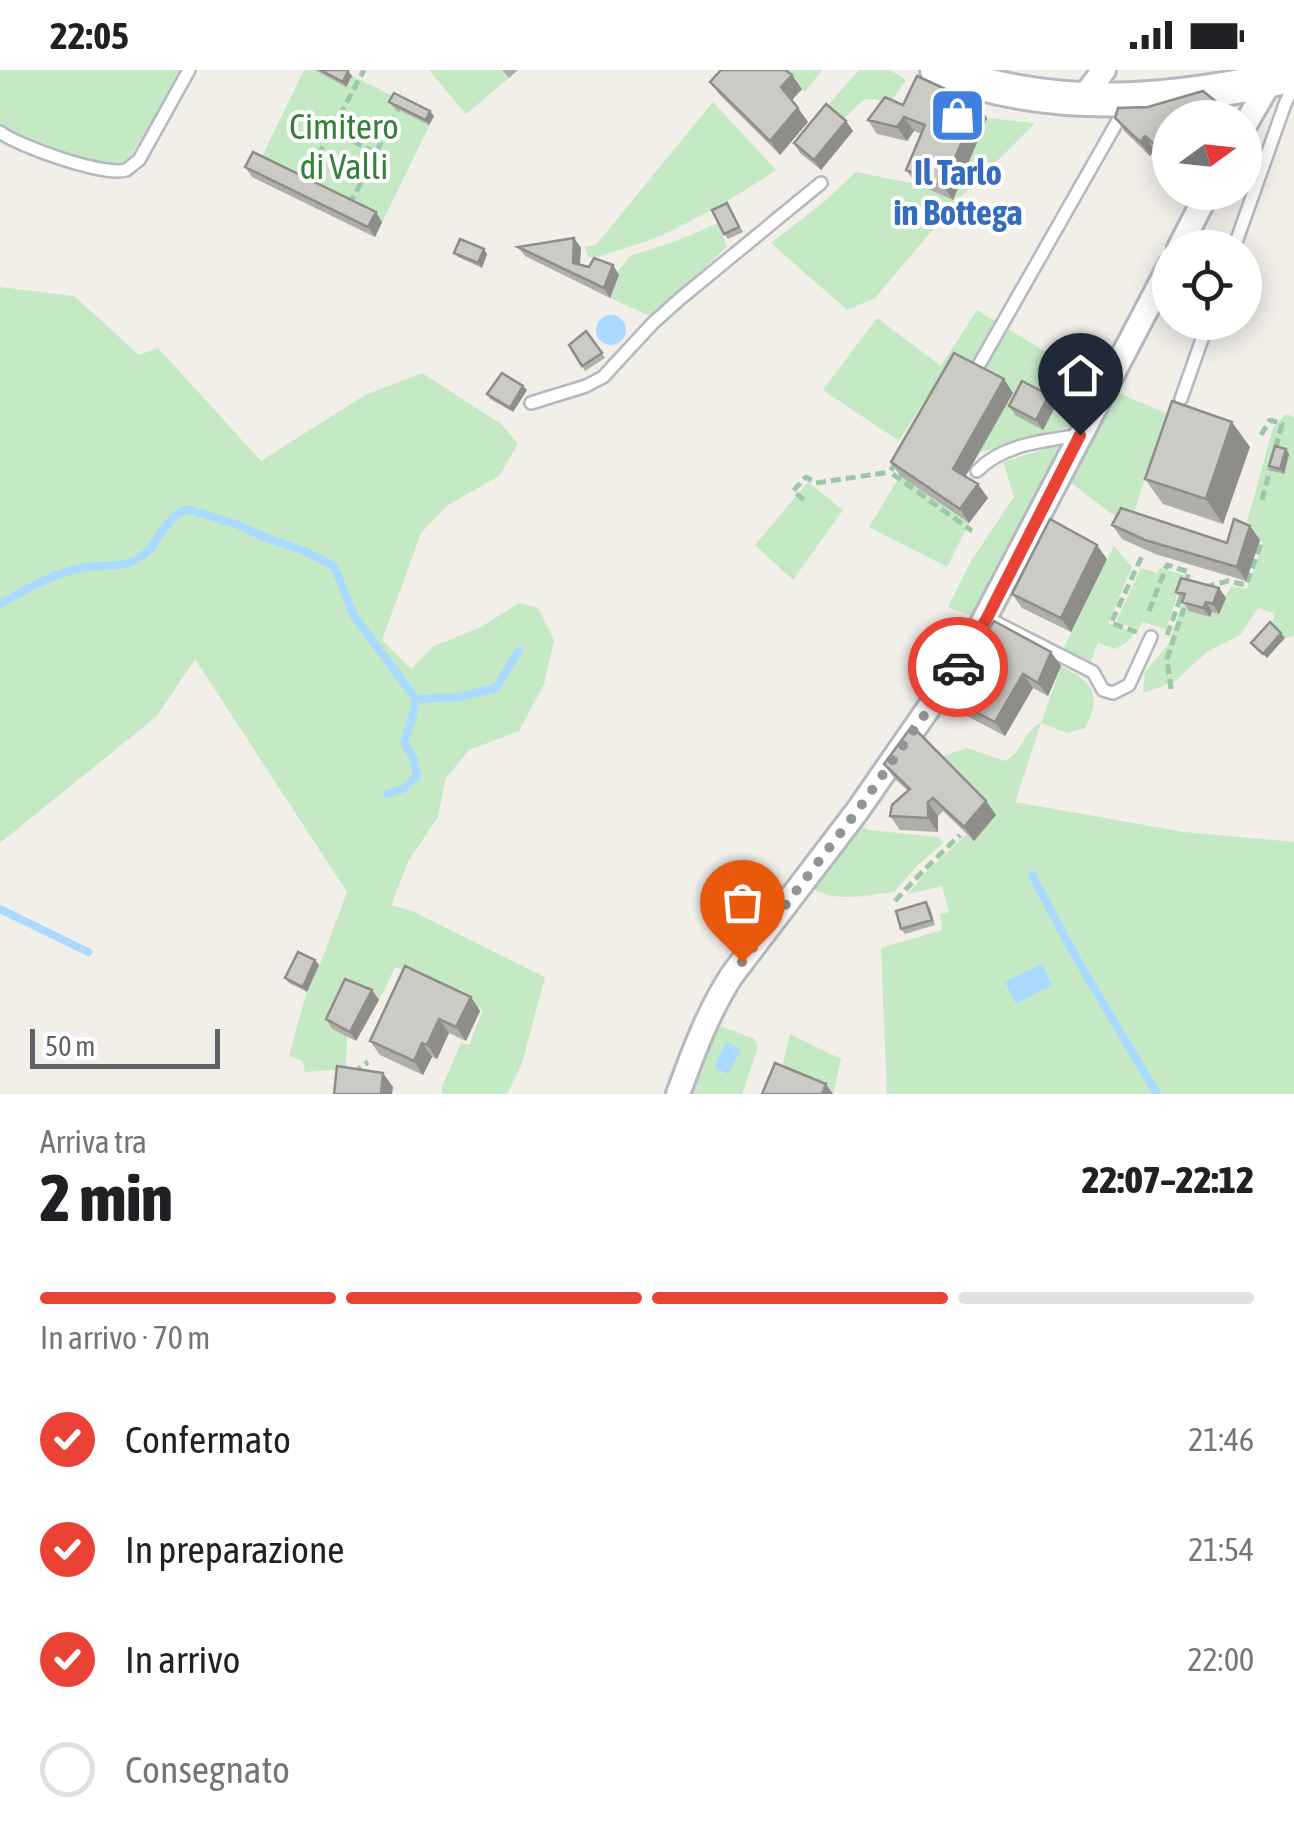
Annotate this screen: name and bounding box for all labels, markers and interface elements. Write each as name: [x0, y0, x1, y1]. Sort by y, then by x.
text: 22:05: [50, 14, 129, 57]
shop icon: Il Tarlo in Bottega: [928, 86, 988, 146]
north arrow: [1152, 100, 1262, 210]
map controls: [1152, 100, 1262, 340]
park label: Cimitero di Valli: [289, 106, 399, 186]
place label: Il Tarlo in Bottega: [893, 152, 1023, 232]
button: locate: [1152, 230, 1262, 340]
pin: [1038, 333, 1123, 436]
icon: home: [1053, 348, 1108, 403]
courier: [908, 617, 1008, 717]
icon: car: [931, 640, 986, 695]
pin: [700, 860, 785, 963]
icon: bag: [715, 875, 770, 930]
scale bar: [30, 1024, 220, 1068]
text: 50 m: [45, 1030, 95, 1062]
text: Arriva tra: [40, 1123, 147, 1160]
text: 22:07–22:12: [1082, 1158, 1254, 1201]
text: 2 min: [40, 1160, 173, 1235]
text: In arrivo · 70 m: [40, 1319, 210, 1356]
icon: check: [40, 1412, 95, 1467]
text: Confermato: [125, 1418, 291, 1461]
text: 21:46: [1188, 1421, 1254, 1458]
icon: check: [40, 1522, 95, 1577]
text: In preparazione: [125, 1528, 345, 1571]
text: 21:54: [1188, 1531, 1254, 1568]
icon: check: [40, 1632, 95, 1687]
text: In arrivo: [125, 1638, 240, 1681]
text: 22:00: [1188, 1641, 1254, 1678]
text: Consegnato: [125, 1748, 290, 1791]

